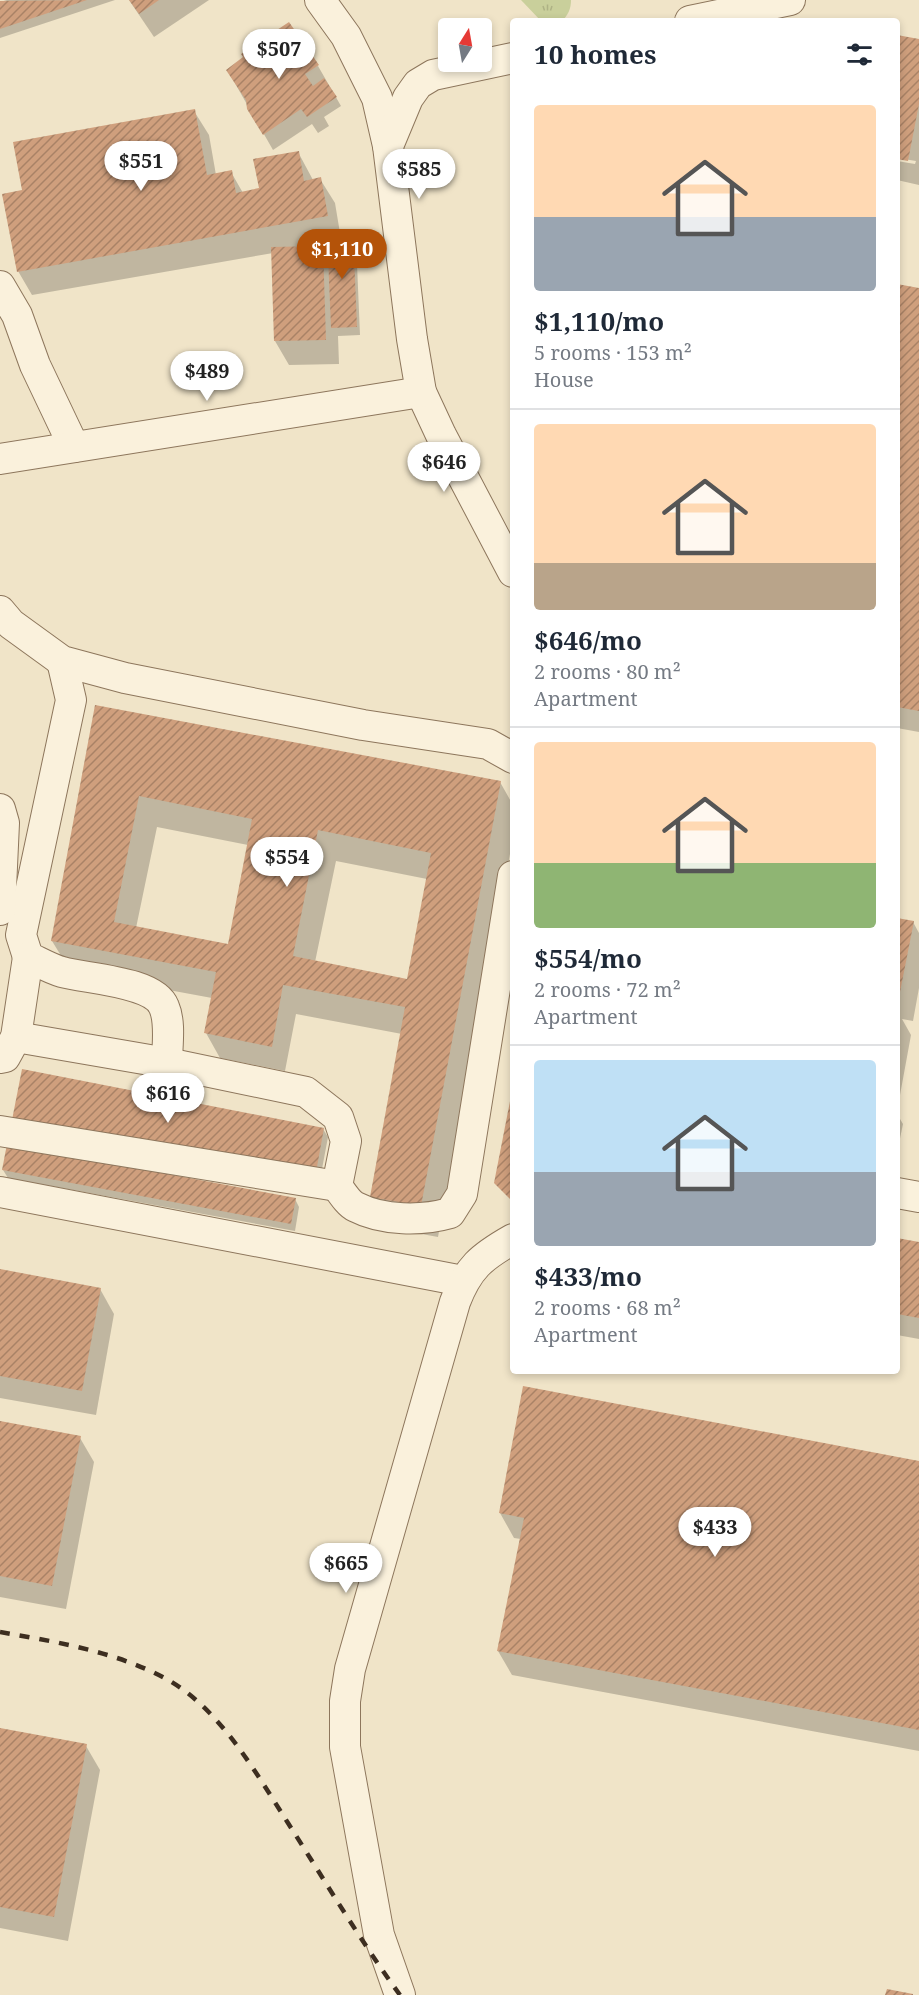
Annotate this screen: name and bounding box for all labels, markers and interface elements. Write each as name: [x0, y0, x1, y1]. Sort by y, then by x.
north arrow: [438, 18, 492, 72]
map controls: [438, 18, 492, 72]
pin: $507: [243, 29, 315, 80]
text: $507: [256, 35, 302, 62]
text: 10 homes: [534, 36, 656, 72]
icon: filters: [843, 38, 876, 71]
pin: $551: [105, 141, 177, 192]
icon: home: [651, 144, 759, 252]
text: $551: [118, 147, 164, 174]
pin: $585: [383, 149, 455, 200]
text: $585: [396, 155, 442, 182]
pin: $1,110: [293, 229, 391, 280]
text: $1,110: [311, 235, 373, 262]
text: $1,110/mo: [534, 303, 664, 339]
text: 5 rooms · 153 m²: [534, 339, 692, 366]
pin: $489: [171, 351, 243, 402]
text: $489: [184, 357, 230, 384]
text: House: [534, 366, 594, 393]
pin: $646: [408, 442, 480, 493]
text: $646: [421, 448, 467, 475]
icon: home: [651, 463, 759, 571]
text: $646/mo: [534, 622, 642, 658]
text: 2 rooms · 80 m²: [534, 658, 681, 685]
text: Apartment: [534, 685, 638, 712]
icon: home: [651, 781, 759, 889]
pin: $554: [251, 837, 323, 888]
text: $554: [264, 843, 310, 870]
text: $554/mo: [534, 940, 642, 976]
text: 2 rooms · 72 m²: [534, 976, 681, 1003]
text: Apartment: [534, 1003, 638, 1030]
pin: $616: [132, 1073, 204, 1124]
text: $616: [145, 1079, 191, 1106]
icon: home: [651, 1099, 759, 1207]
text: $433/mo: [534, 1258, 642, 1294]
text: 2 rooms · 68 m²: [534, 1294, 681, 1321]
text: Apartment: [534, 1321, 638, 1348]
pin: $433: [679, 1507, 751, 1558]
text: $433: [692, 1513, 738, 1540]
pin: $665: [310, 1543, 382, 1594]
text: $665: [323, 1549, 369, 1576]

